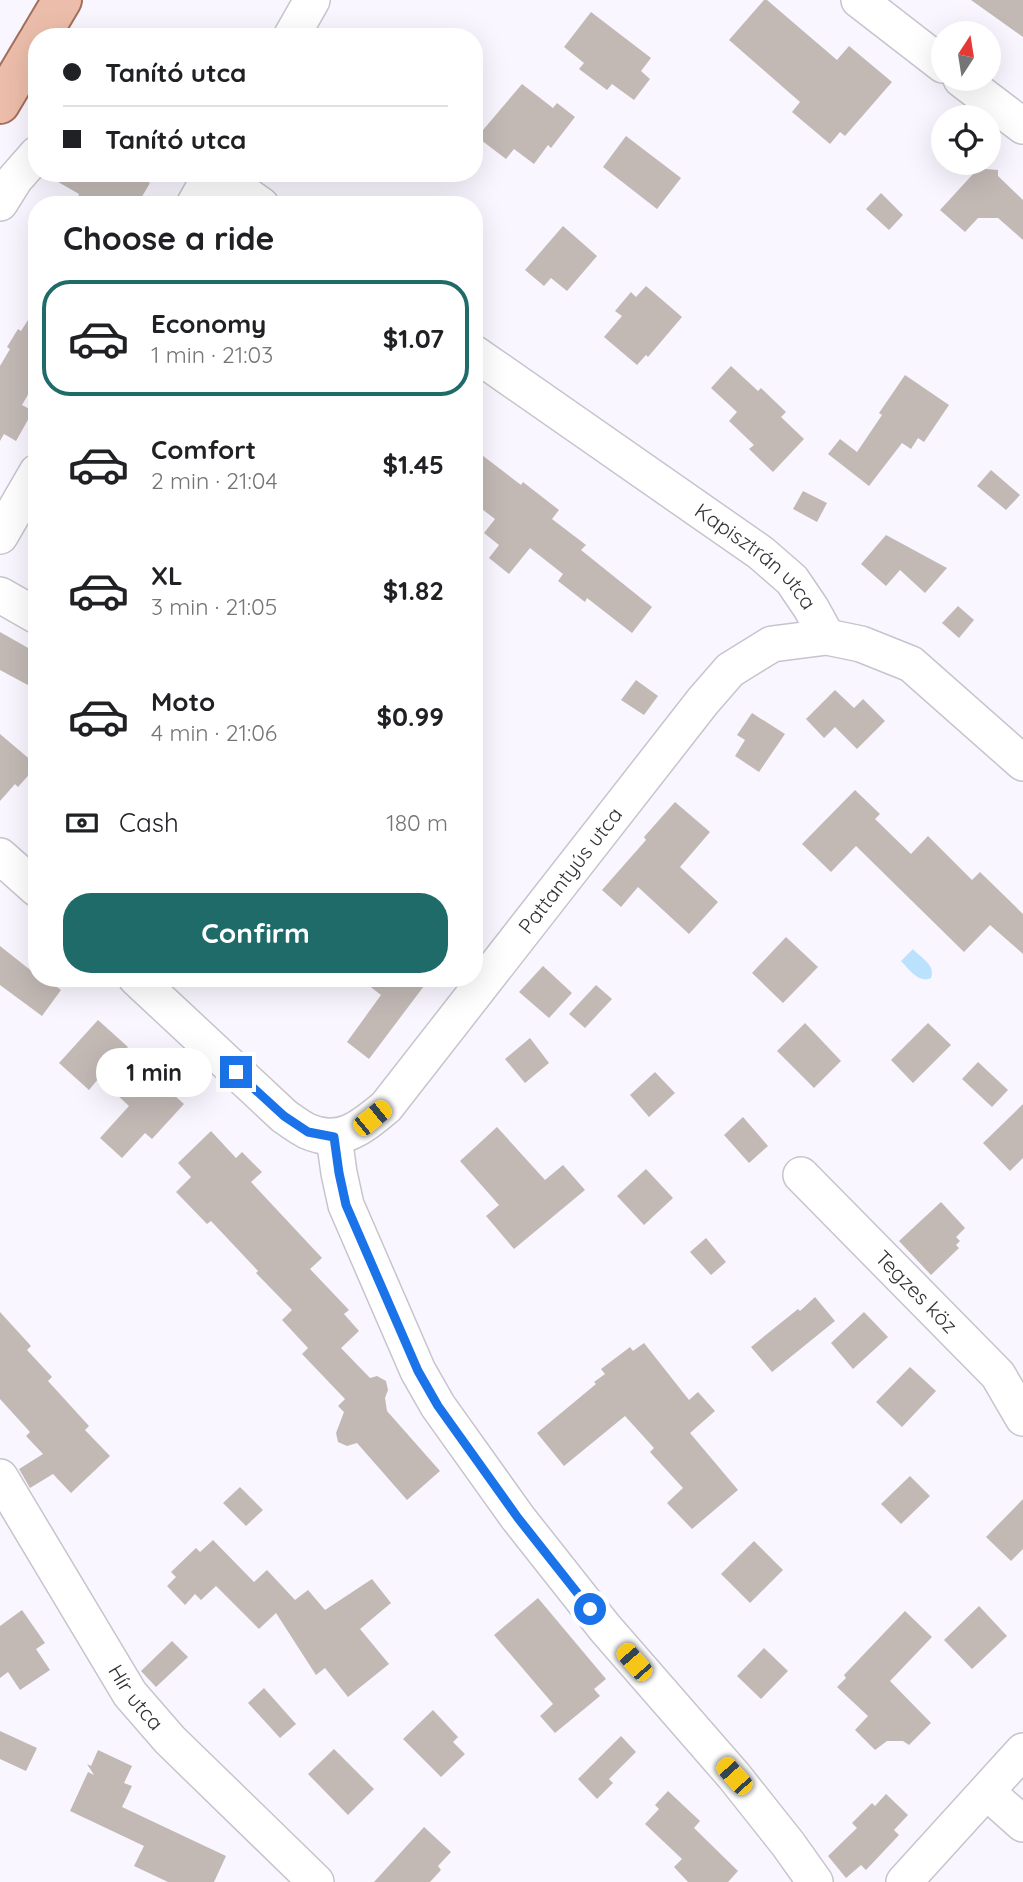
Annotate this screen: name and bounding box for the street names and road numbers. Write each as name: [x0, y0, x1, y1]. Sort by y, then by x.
street label: Kapisztrán utca: [690, 497, 822, 614]
street label: Pattantyús utca: [512, 802, 627, 939]
street label: Tegzes köz: [870, 1244, 963, 1338]
street label: Hír utca: [103, 1659, 169, 1735]

